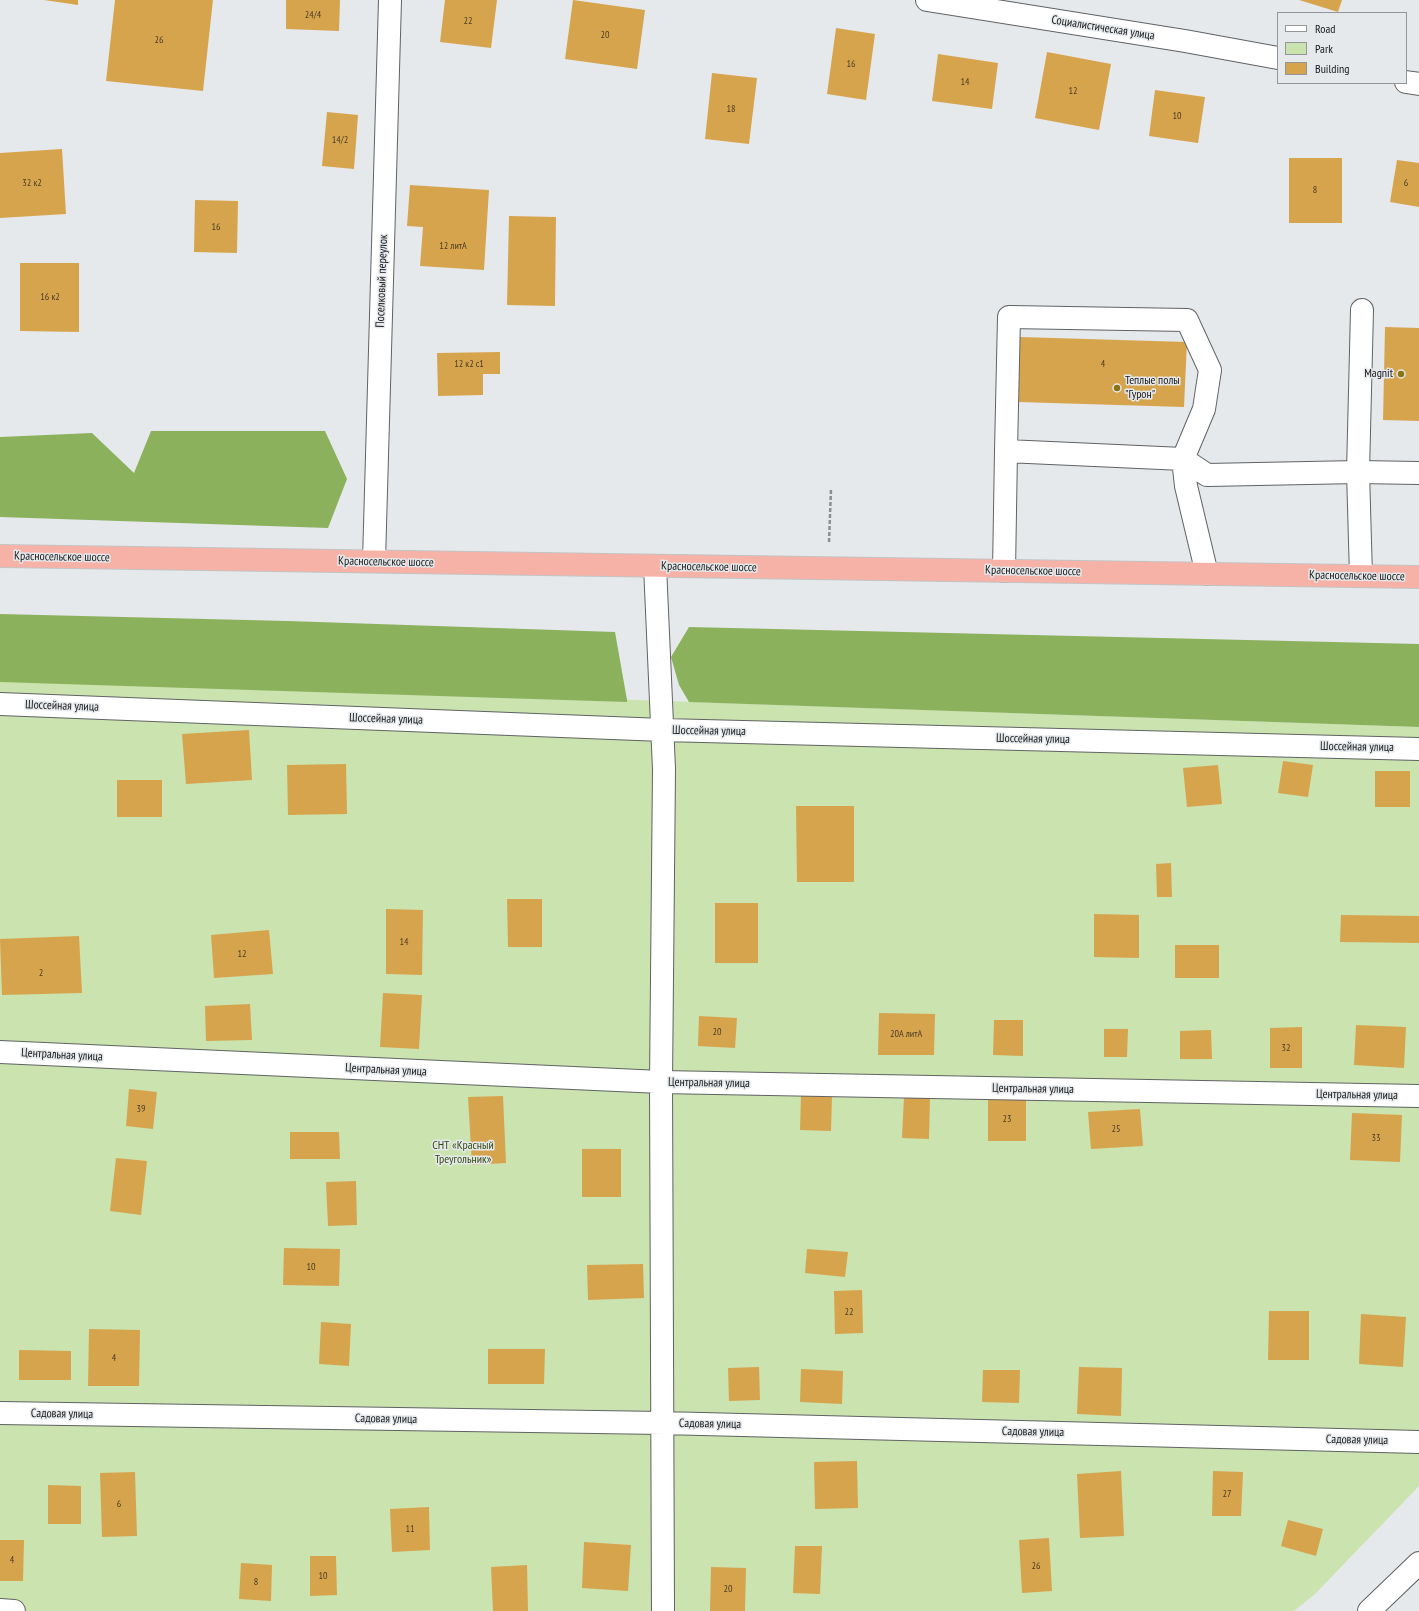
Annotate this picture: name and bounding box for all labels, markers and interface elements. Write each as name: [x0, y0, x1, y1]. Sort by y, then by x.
house number: 24/4: [305, 9, 321, 21]
legend: [1277, 12, 1407, 84]
street label: Социалистическая улица: [1050, 13, 1156, 43]
house number: 22: [464, 15, 472, 27]
text: Road: [1315, 21, 1335, 36]
house number: 20: [601, 29, 609, 41]
house number: 26: [155, 34, 163, 46]
text: Park: [1315, 41, 1333, 56]
house number: 16: [847, 58, 855, 70]
text: Building: [1315, 61, 1350, 76]
house number: 14: [961, 76, 969, 88]
house number: 12: [1069, 85, 1077, 97]
house number: 18: [727, 103, 735, 115]
house number: 10: [1173, 110, 1181, 122]
house number: 14/2: [332, 134, 348, 146]
house number: 32 к2: [22, 177, 42, 189]
house number: 6: [1404, 177, 1408, 189]
house number: 8: [1313, 184, 1317, 196]
house number: 16: [212, 221, 220, 233]
street label: Поселковый переулок: [373, 234, 391, 328]
house number: 12 литА: [439, 240, 467, 252]
house number: 16 к2: [40, 291, 60, 303]
house number: 12 к2 с1: [454, 358, 484, 370]
house number: 4: [1101, 358, 1105, 370]
place label: Magnit: [1364, 367, 1393, 381]
marker: Magnit: [1396, 369, 1406, 379]
place label: Теплые полы "Гурон": [1125, 374, 1180, 402]
marker: Теплые полы "Гурон": [1112, 383, 1122, 393]
street label: Красносельское шоссе: [14, 549, 110, 565]
street label: Красносельское шоссе: [338, 554, 434, 570]
street label: Красносельское шоссе: [661, 559, 757, 575]
street label: Красносельское шоссе: [985, 563, 1081, 579]
street label: Красносельское шоссе: [1309, 568, 1405, 584]
street label: Шоссейная улица: [25, 698, 99, 714]
street label: Шоссейная улица: [349, 711, 423, 727]
street label: Шоссейная улица: [672, 723, 746, 739]
street label: Шоссейная улица: [996, 731, 1070, 747]
street label: Шоссейная улица: [1320, 739, 1394, 755]
house number: 14: [400, 936, 408, 948]
house number: 12: [238, 948, 246, 960]
house number: 2: [39, 967, 43, 979]
house number: 20: [713, 1026, 721, 1038]
house number: 20А литА: [890, 1028, 922, 1040]
house number: 32: [1282, 1042, 1290, 1054]
street label: Центральная улица: [21, 1046, 103, 1064]
street label: Центральная улица: [345, 1061, 427, 1079]
street label: Центральная улица: [668, 1075, 750, 1091]
street label: Центральная улица: [992, 1081, 1074, 1097]
street label: Центральная улица: [1316, 1087, 1398, 1103]
house number: 39: [137, 1103, 145, 1115]
house number: 23: [1003, 1113, 1011, 1125]
house number: 25: [1112, 1123, 1120, 1135]
house number: 33: [1372, 1132, 1380, 1144]
park label: СНТ «Красный Треугольник»: [432, 1139, 494, 1167]
house number: 10: [307, 1261, 315, 1273]
house number: 22: [845, 1306, 853, 1318]
house number: 4: [112, 1352, 116, 1364]
street label: Садовая улица: [31, 1406, 93, 1422]
street label: Садовая улица: [355, 1411, 417, 1427]
street label: Садовая улица: [679, 1416, 741, 1432]
street label: Садовая улица: [1002, 1424, 1064, 1440]
street label: Садовая улица: [1326, 1432, 1388, 1448]
house number: 27: [1223, 1488, 1231, 1500]
house number: 6: [117, 1498, 121, 1510]
house number: 11: [406, 1523, 414, 1535]
house number: 4: [10, 1554, 14, 1566]
house number: 26: [1032, 1560, 1040, 1572]
house number: 10: [319, 1570, 327, 1582]
house number: 8: [254, 1576, 258, 1588]
house number: 20: [724, 1583, 732, 1595]

